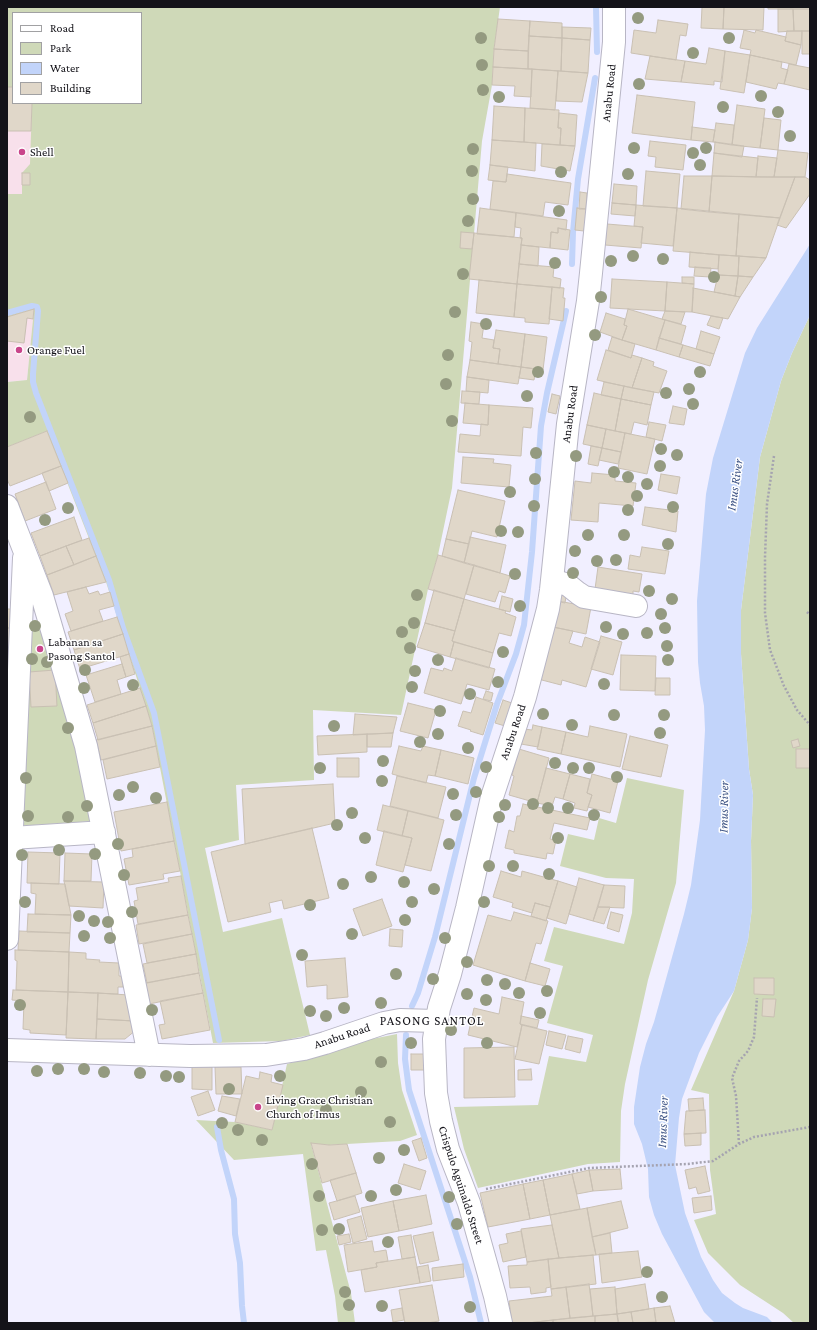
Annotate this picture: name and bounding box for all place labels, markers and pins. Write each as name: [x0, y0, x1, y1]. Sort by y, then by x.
place label: Shell: [30, 145, 54, 159]
marker: Shell: [17, 147, 27, 157]
place label: Orange Fuel: [27, 343, 85, 357]
marker: Orange Fuel: [14, 345, 24, 355]
place label: Labanan sa Pasong Santol: [48, 635, 115, 663]
marker: Labanan sa Pasong Santol: [35, 644, 45, 654]
place label: Living Grace Christian Church of Imus: [266, 1093, 373, 1121]
marker: Living Grace Christian Church of Imus: [253, 1102, 263, 1112]

